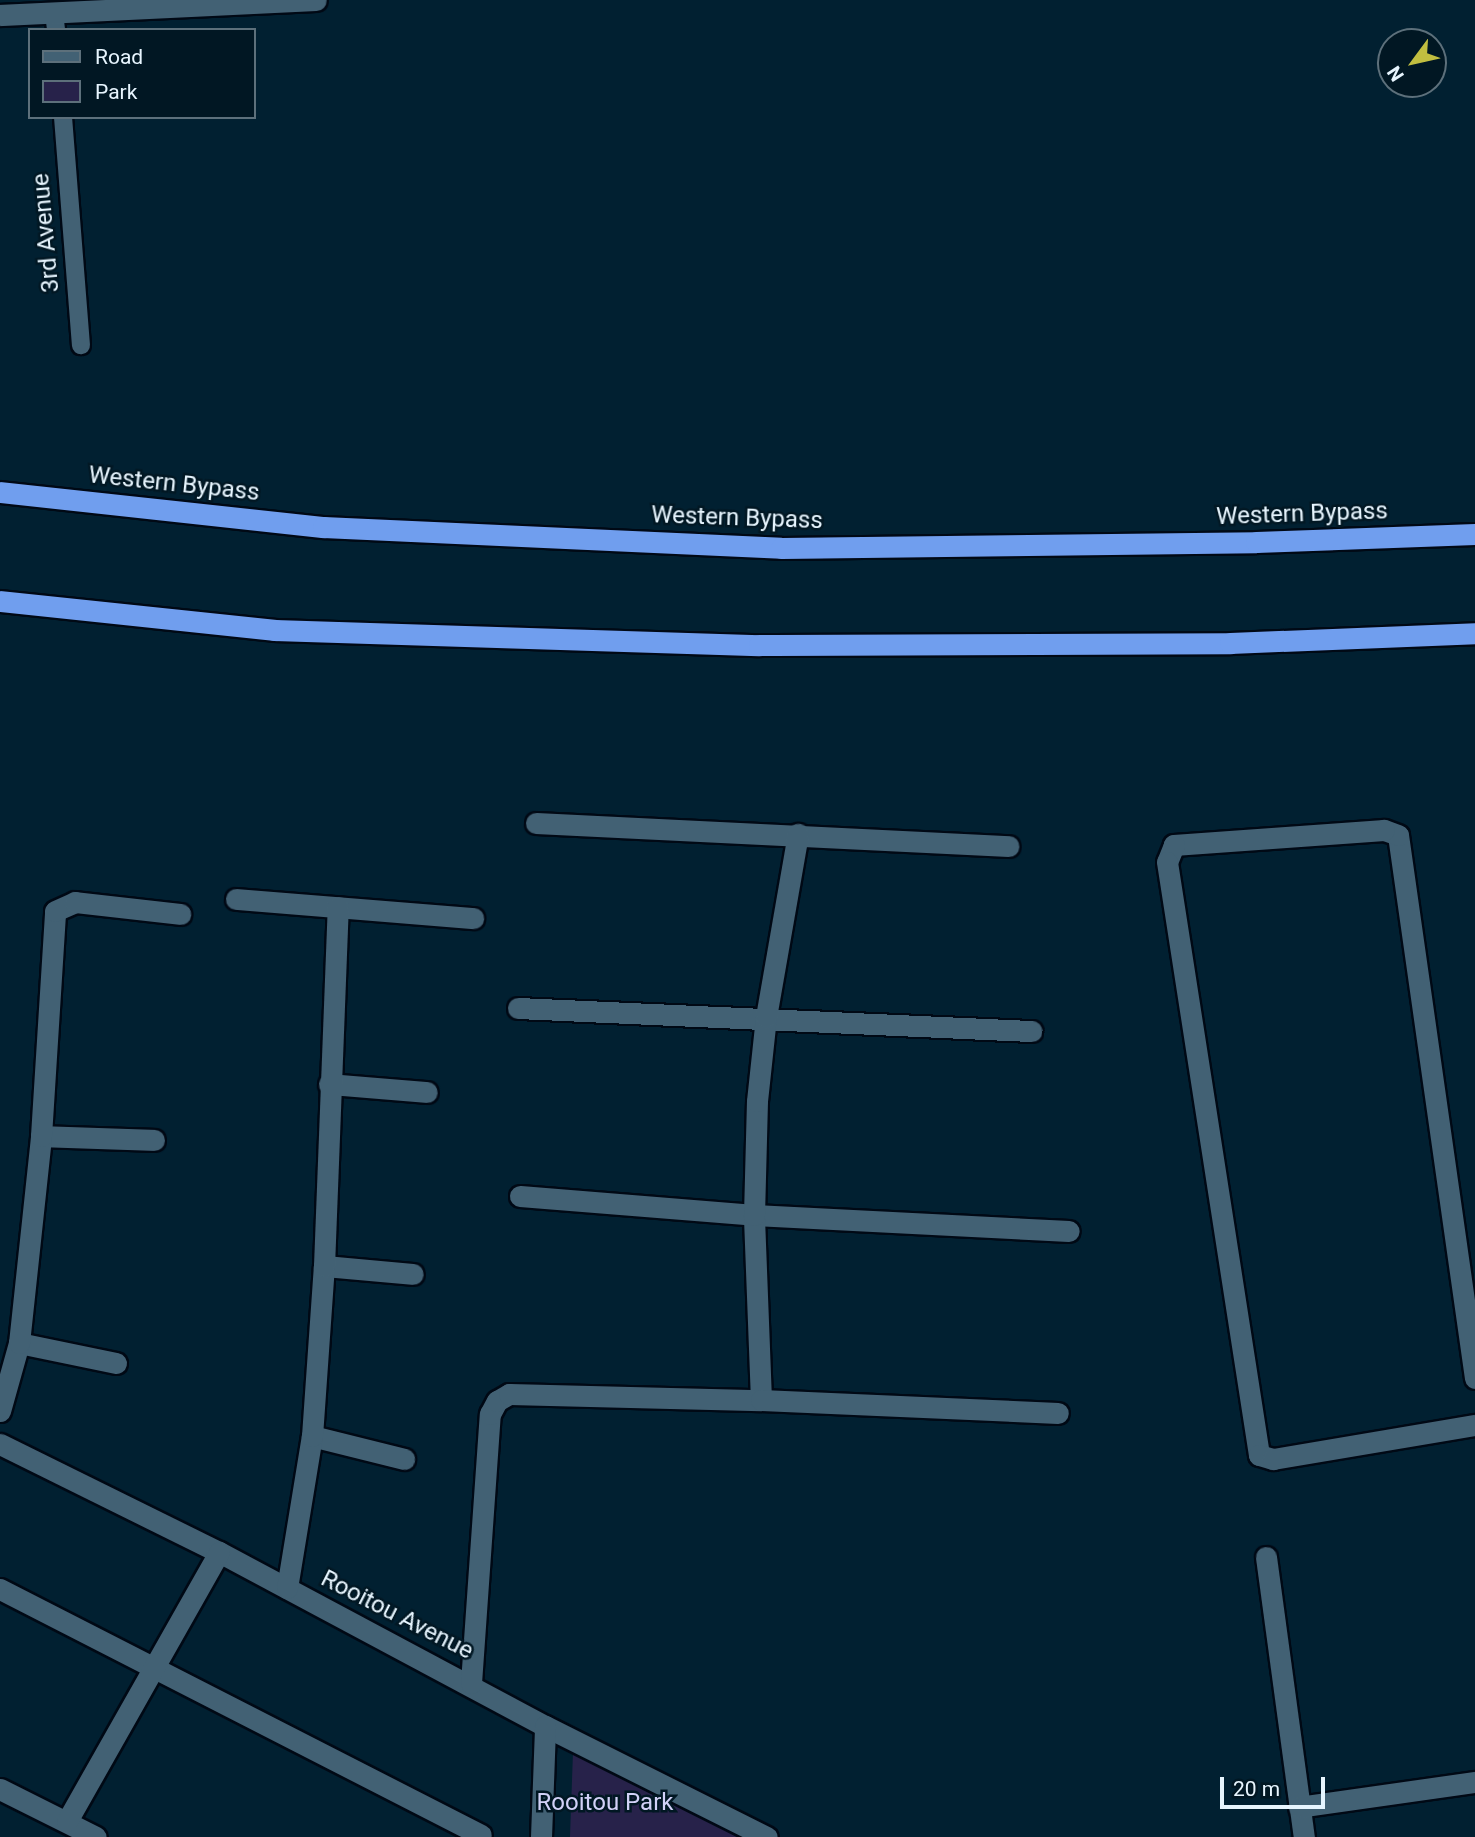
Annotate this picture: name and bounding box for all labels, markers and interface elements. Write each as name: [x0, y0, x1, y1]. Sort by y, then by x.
legend: [28, 28, 256, 119]
north arrow: [1377, 28, 1447, 98]
text: Road: [95, 45, 143, 69]
text: N: [1382, 62, 1409, 86]
text: Park: [95, 80, 137, 104]
street label: 3rd Avenue: [26, 172, 66, 294]
street label: Western Bypass: [87, 461, 261, 507]
street label: Western Bypass: [1216, 497, 1388, 531]
street label: Western Bypass: [651, 501, 823, 535]
street label: Rooitou Avenue: [316, 1564, 478, 1666]
scale bar: [1223, 1764, 1328, 1808]
text: 20 m: [1233, 1777, 1280, 1801]
park label: Rooitou Park: [537, 1789, 673, 1817]

